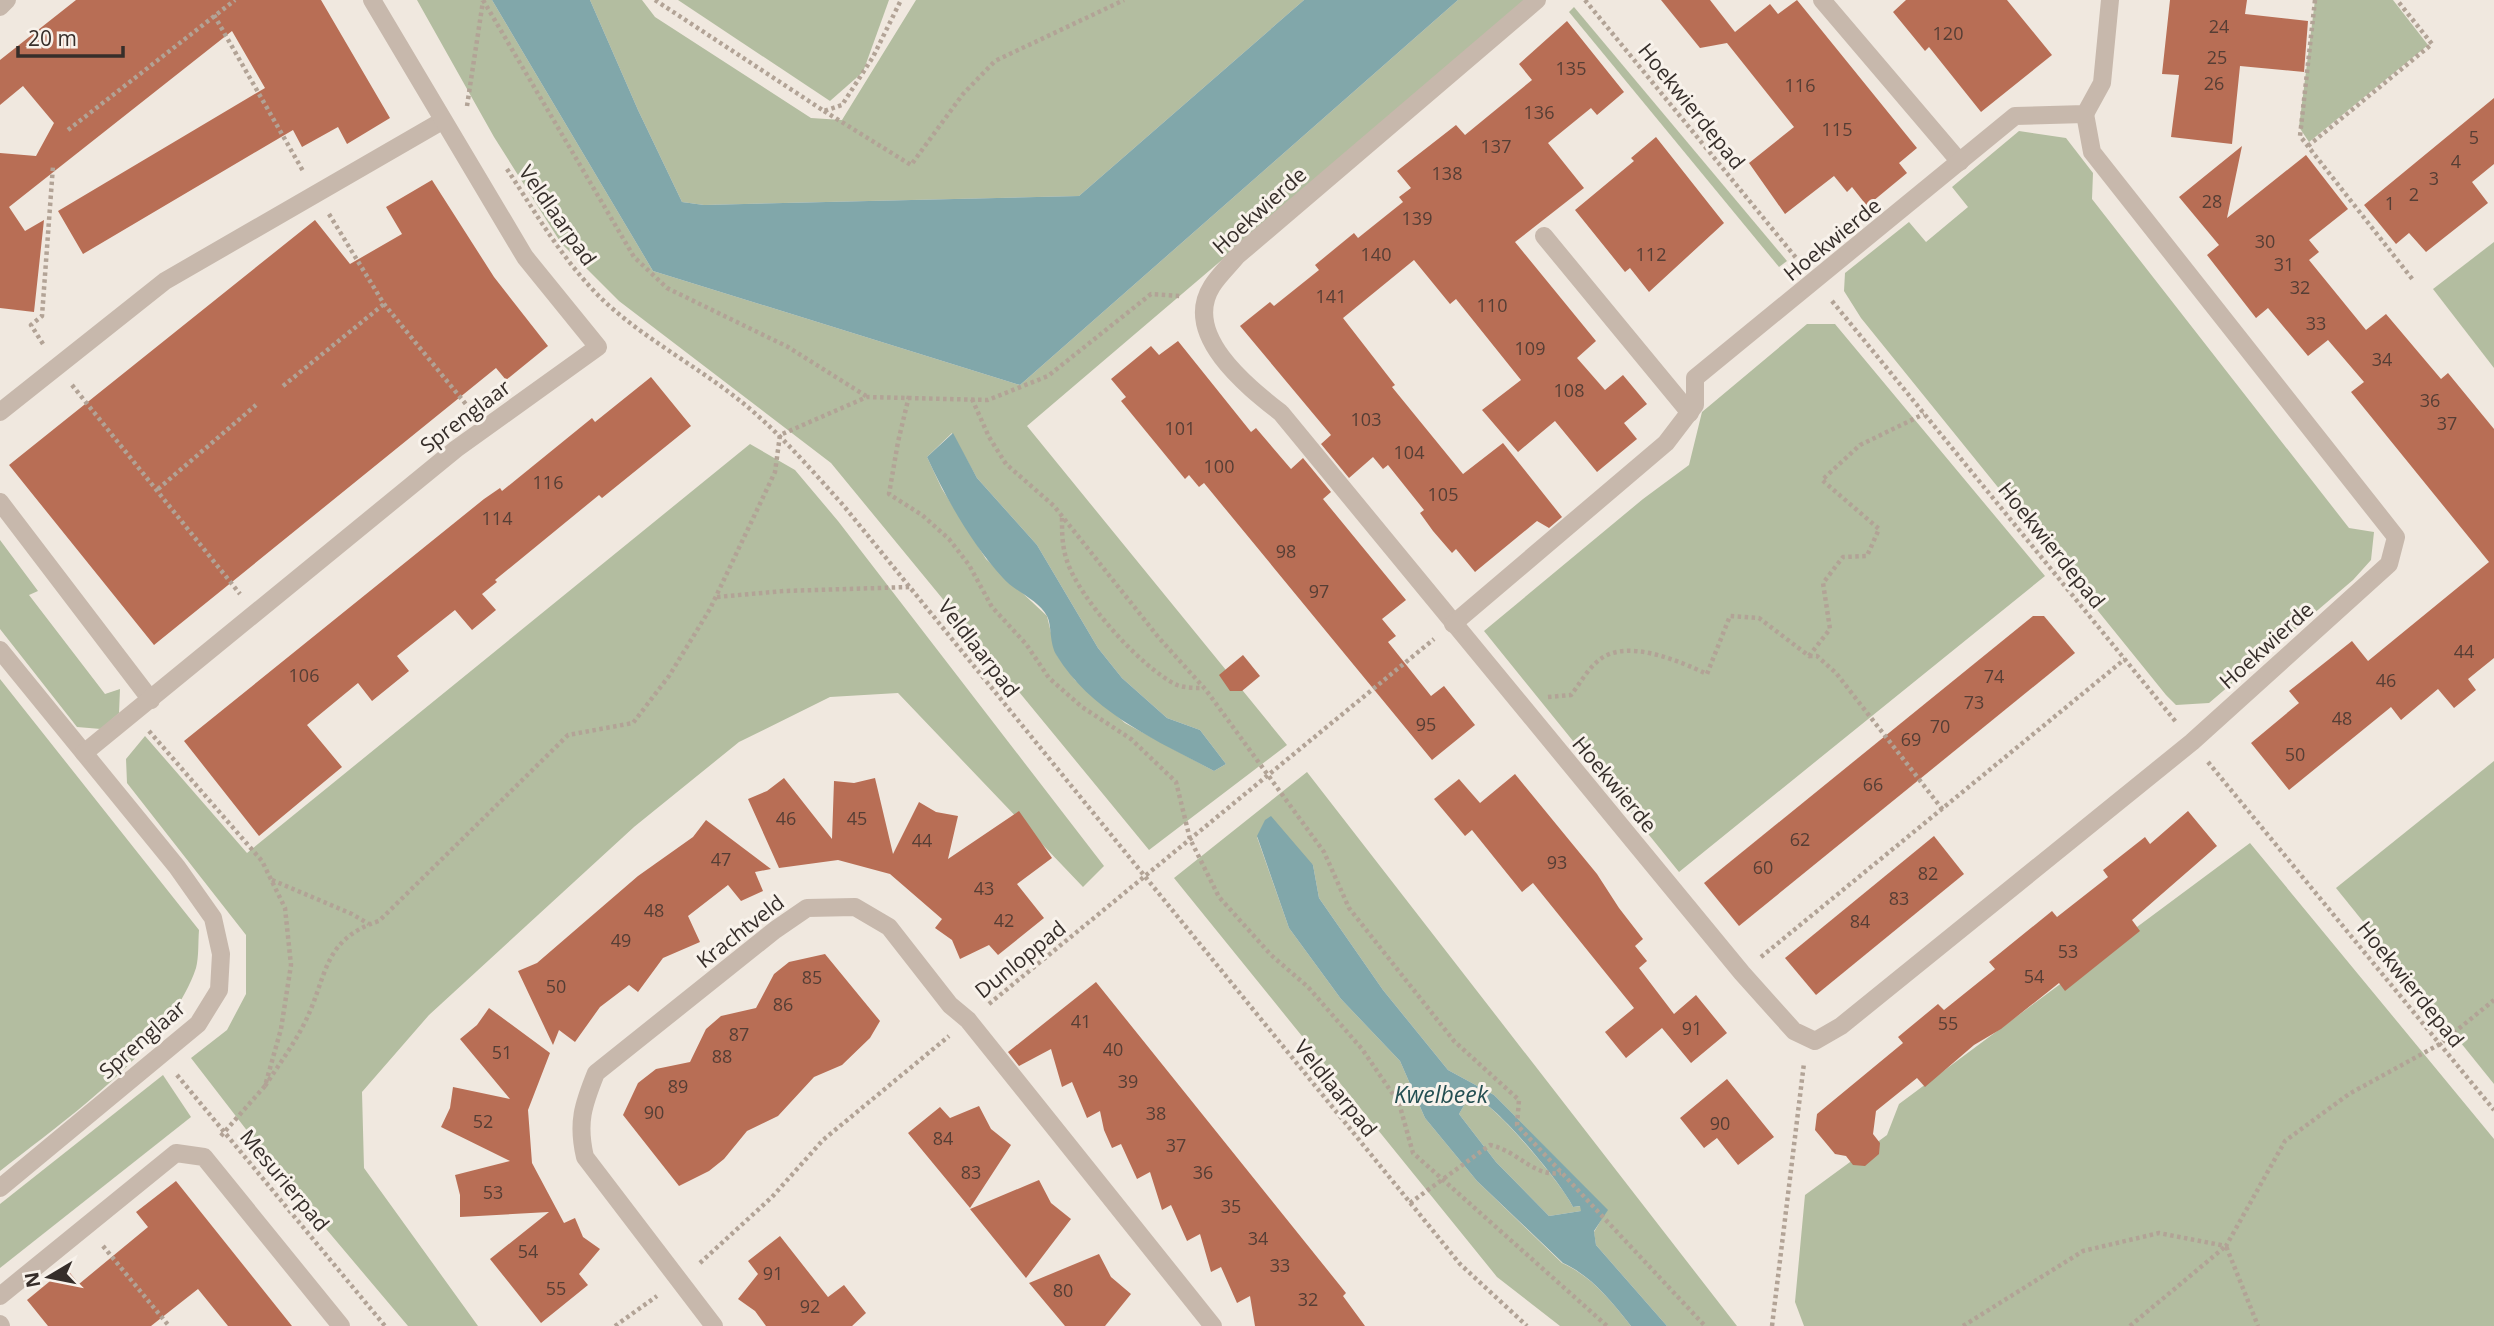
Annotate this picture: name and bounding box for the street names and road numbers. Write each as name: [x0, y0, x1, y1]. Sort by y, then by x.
street label: Hoekwierdepad: [1632, 37, 1752, 175]
street label: Veldlaarpad: [513, 159, 603, 271]
street label: Hoekwierde: [1206, 160, 1312, 260]
street label: Hoekwierde: [1778, 191, 1886, 287]
street label: Sprenglaar: [414, 373, 516, 459]
street label: Hoekwierdepad: [1992, 476, 2112, 614]
street label: Veldlaarpad: [932, 593, 1026, 703]
street label: Hoekwierde: [2213, 595, 2319, 695]
street label: Hoekwierde: [1567, 730, 1663, 838]
street label: Krachtveld: [690, 888, 790, 974]
street label: Dunloppad: [969, 914, 1071, 1004]
street label: Hoekwierdepad: [2351, 915, 2471, 1053]
street label: Sprenglaar: [93, 993, 192, 1084]
street label: Veldlaarpad: [1288, 1034, 1384, 1142]
street label: Mesurierpad: [234, 1123, 336, 1237]

